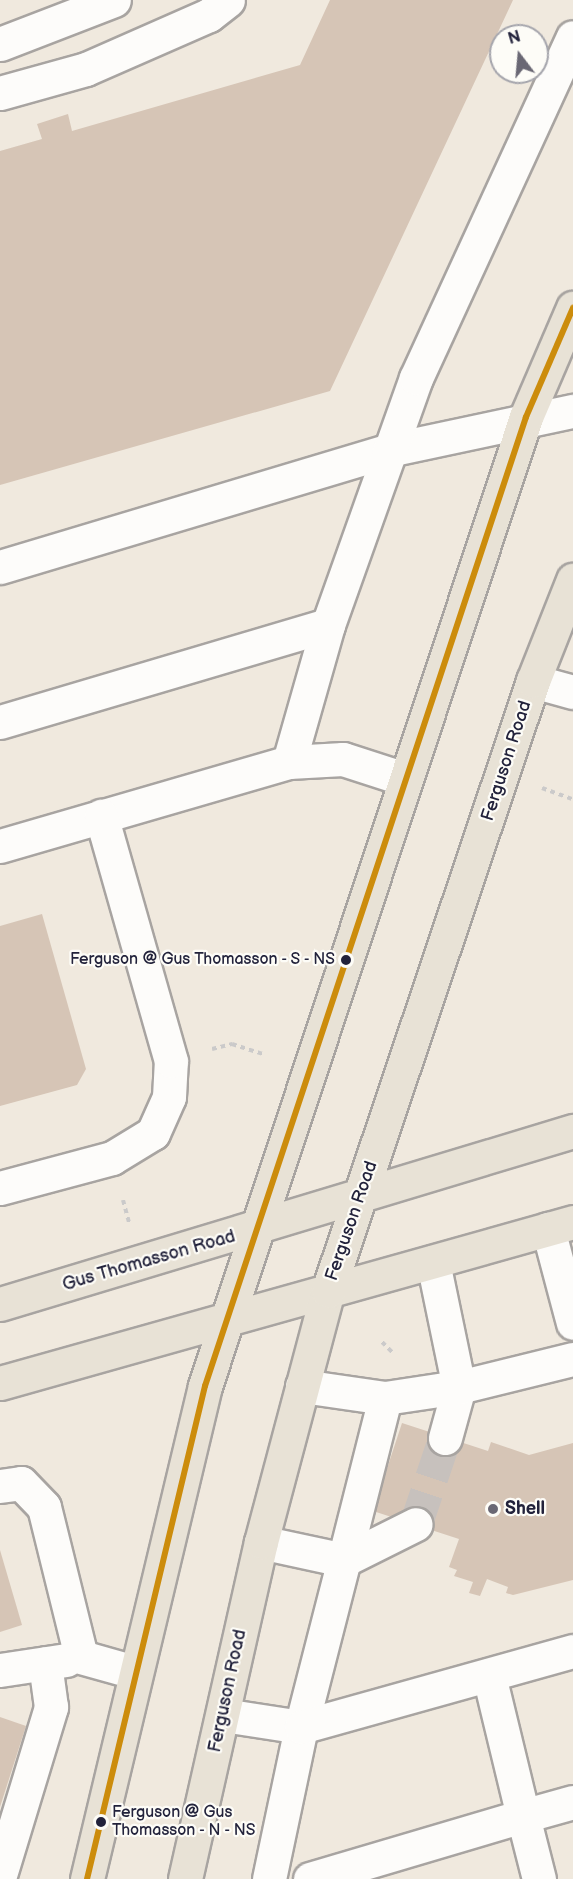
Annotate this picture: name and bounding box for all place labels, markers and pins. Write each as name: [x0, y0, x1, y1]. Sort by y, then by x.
place label: Ferguson @ Gus Thomasson - S - NS: [67, 950, 335, 970]
marker: Ferguson @ Gus Thomasson - S - NS: [340, 954, 352, 966]
place label: Shell: [505, 1498, 545, 1520]
marker: Shell: [486, 1502, 500, 1516]
place label: Ferguson @ Gus Thomasson - N - NS: [112, 1803, 258, 1841]
marker: Ferguson @ Gus Thomasson - N - NS: [95, 1816, 107, 1828]

